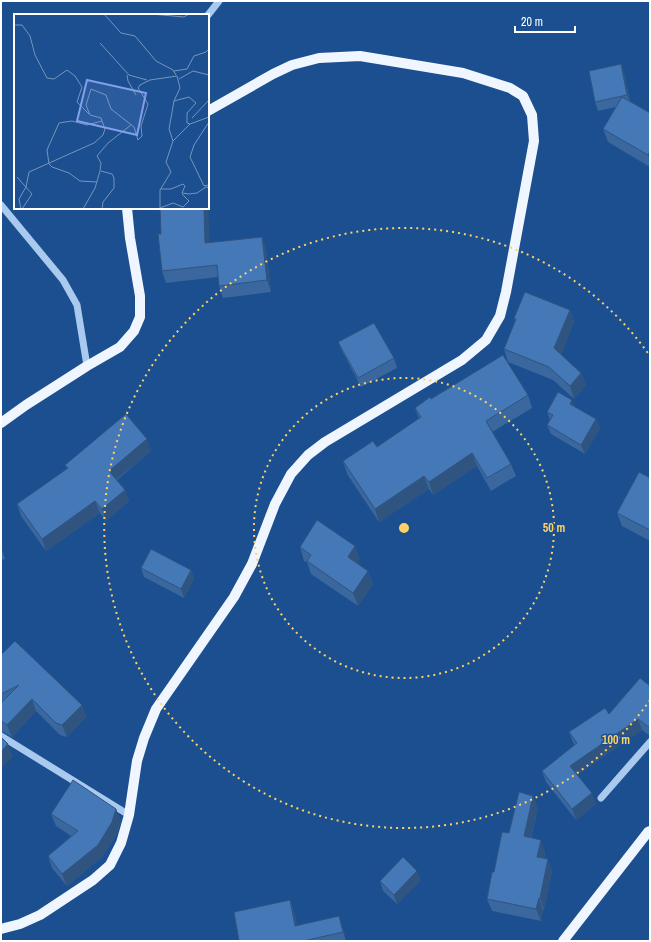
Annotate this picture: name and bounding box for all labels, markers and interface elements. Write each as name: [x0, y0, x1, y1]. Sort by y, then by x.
scale bar: [515, 8, 575, 34]
inset map: [14, 14, 209, 209]
text: 20 m: [521, 14, 543, 30]
text: 50 m: [543, 520, 565, 536]
centre of rings: [397, 521, 411, 535]
text: 100 m: [602, 732, 630, 748]

